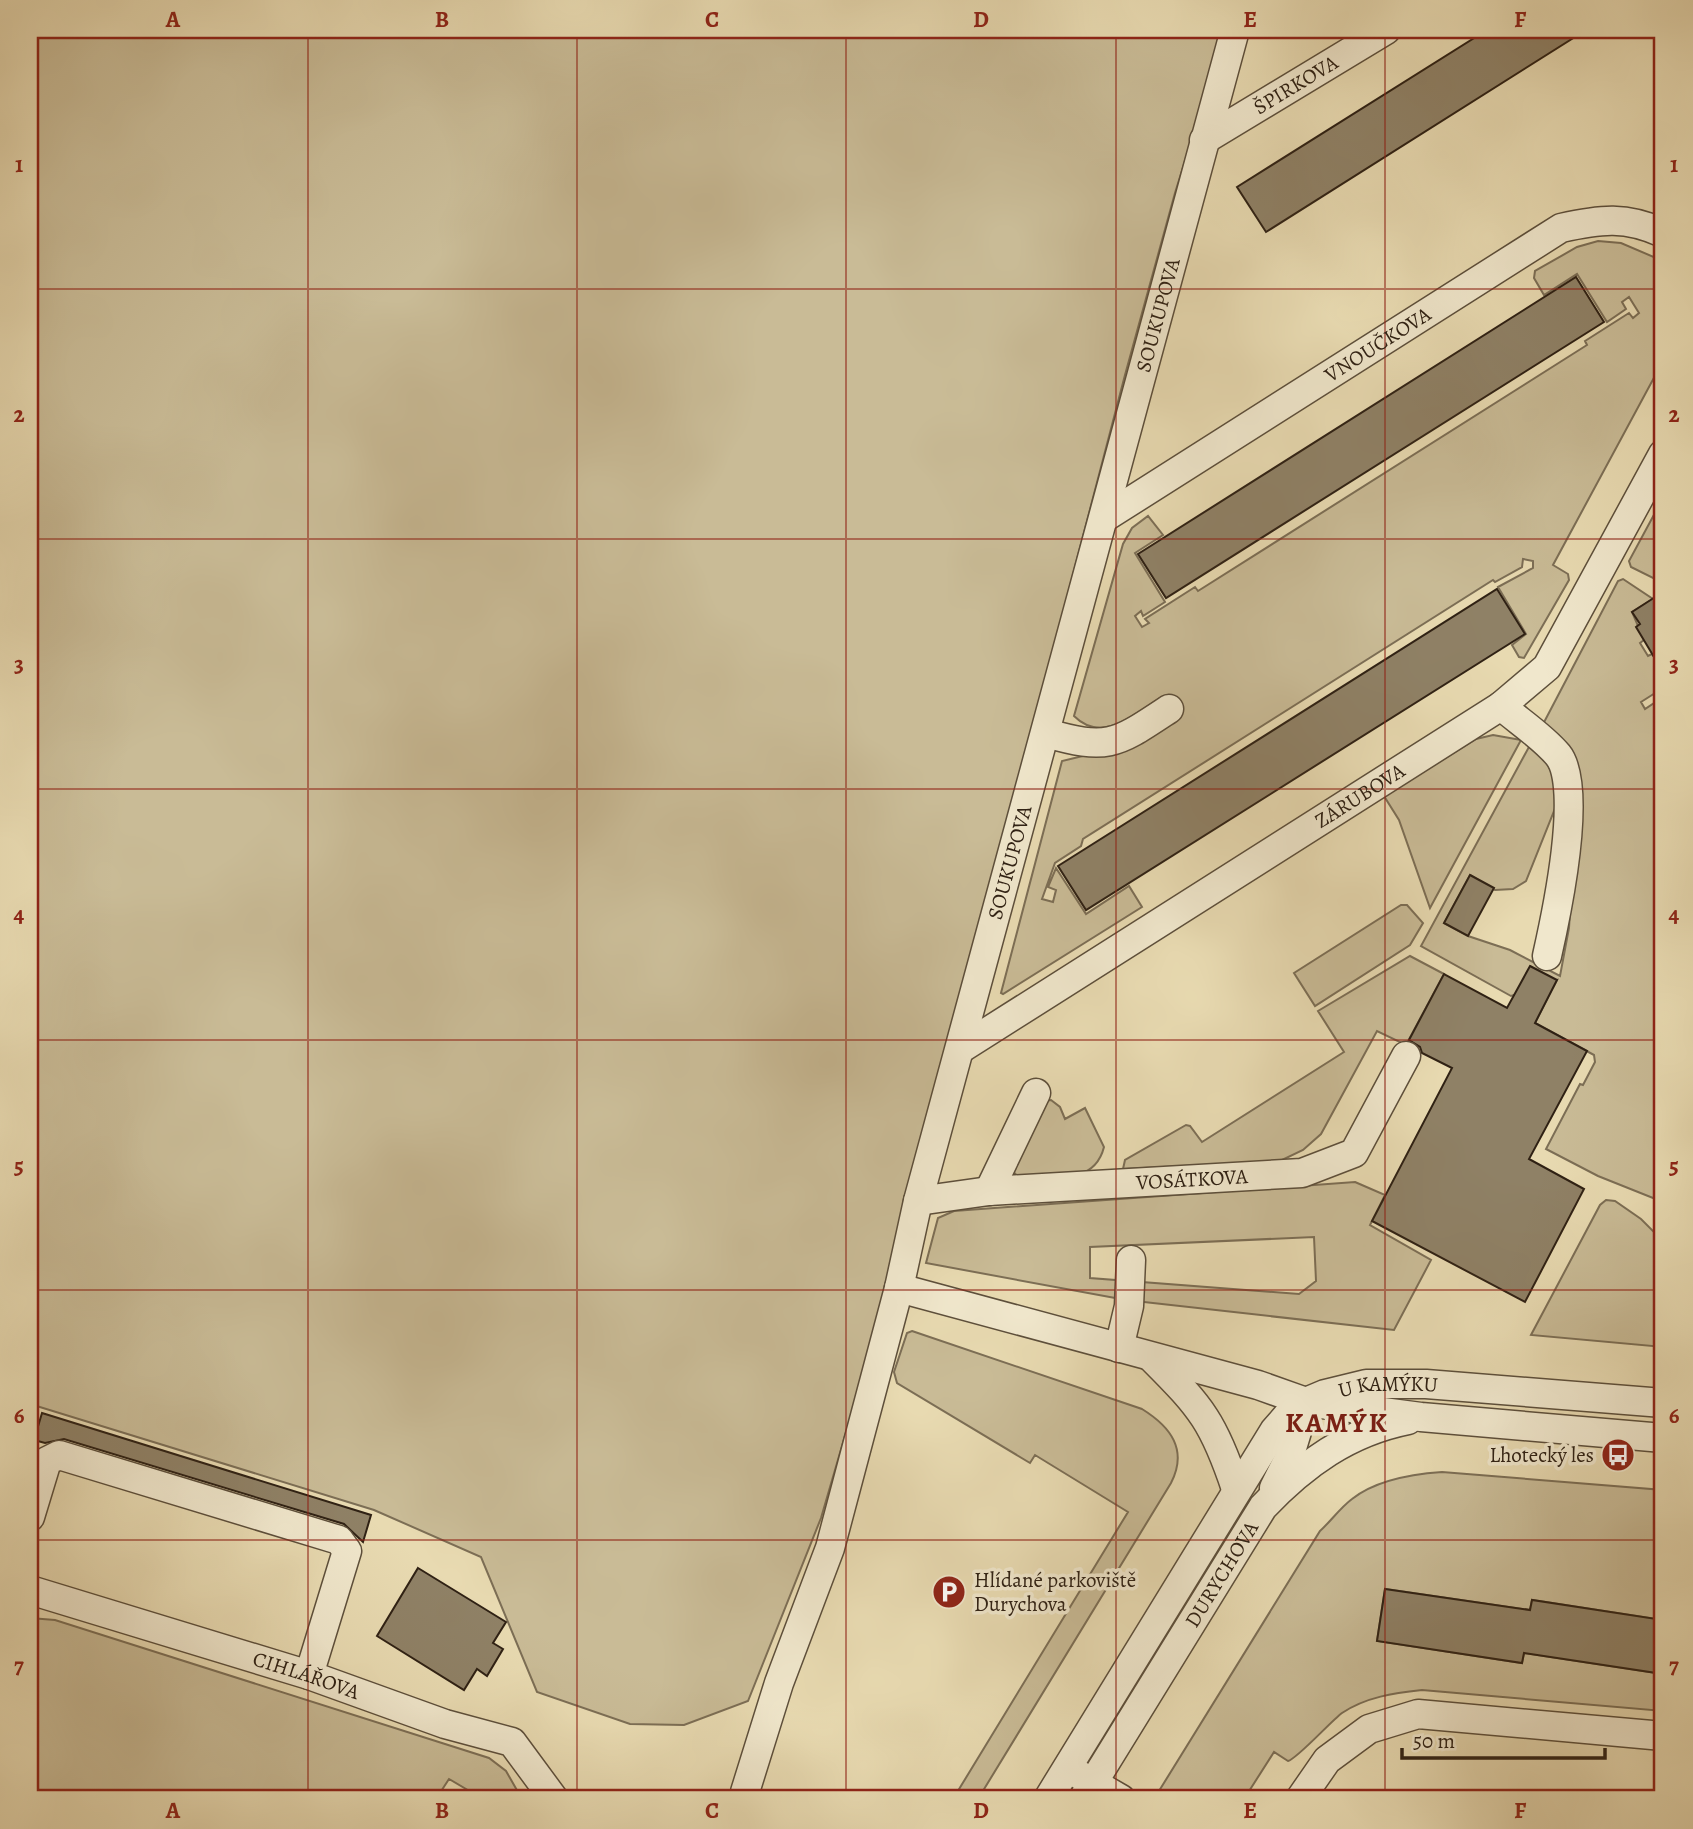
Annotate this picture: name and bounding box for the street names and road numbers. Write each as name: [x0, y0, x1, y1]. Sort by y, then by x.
street label: ŠPIRKOVA: [1248, 48, 1344, 121]
street label: SOUKUPOVA: [1129, 254, 1187, 375]
street label: VNOUČKOVA: [1318, 300, 1437, 389]
street label: ZÁRUBOVA: [1309, 756, 1411, 835]
street label: SOUKUPOVA: [981, 801, 1039, 923]
street label: VOSÁTKOVA: [1134, 1162, 1249, 1197]
street label: U KAMÝKU: [1335, 1370, 1439, 1404]
street label: DURYCHOVA: [1178, 1515, 1265, 1633]
street label: CIHLÁŘOVA: [249, 1645, 364, 1706]

